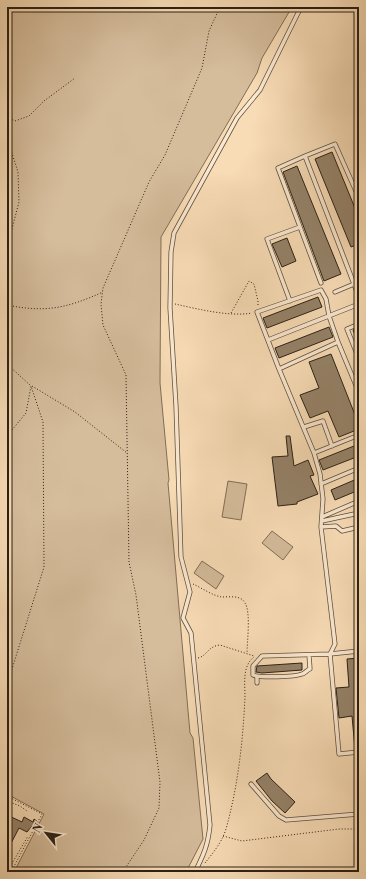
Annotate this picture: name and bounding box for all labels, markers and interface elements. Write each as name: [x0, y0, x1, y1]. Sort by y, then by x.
north arrow: [26, 813, 66, 853]
text: N: [30, 821, 47, 836]

